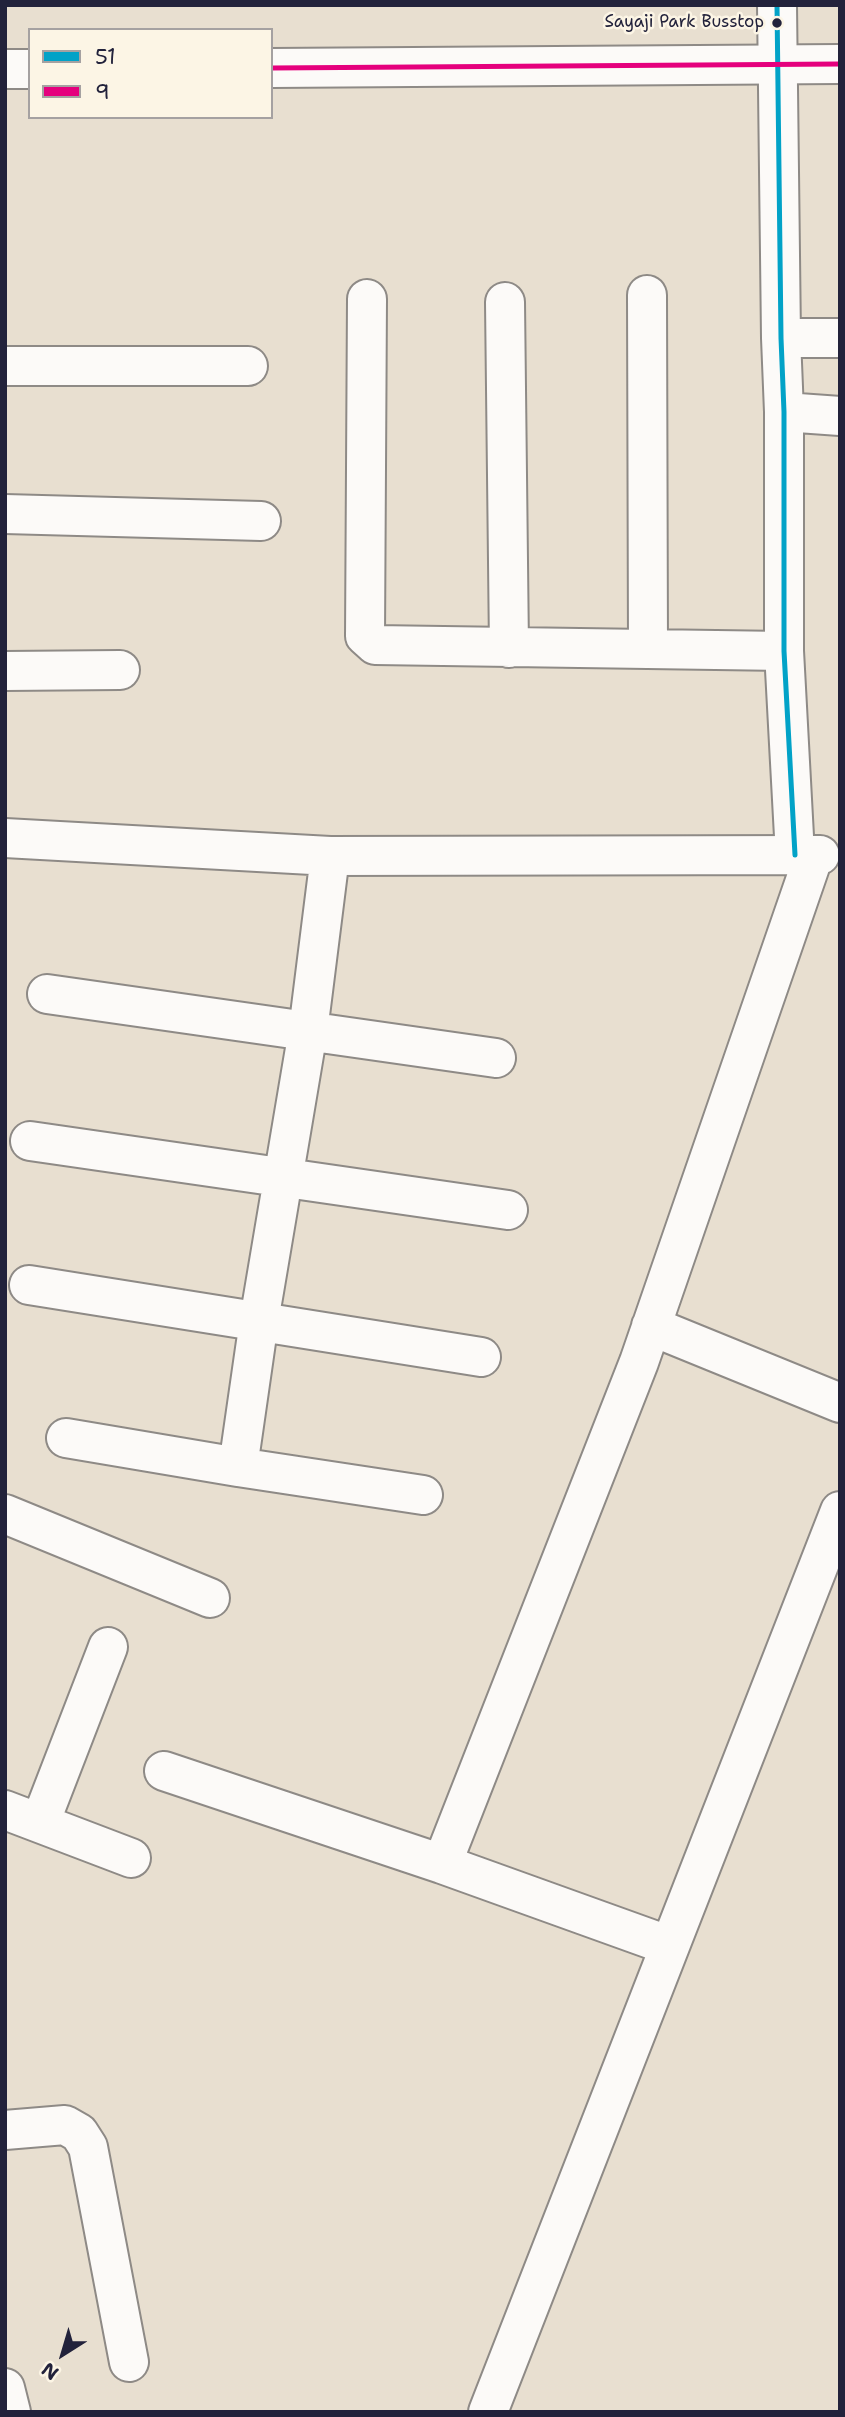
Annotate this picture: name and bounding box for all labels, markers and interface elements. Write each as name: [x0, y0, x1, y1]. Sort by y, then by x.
place label: Sayaji Park Busstop: [605, 13, 764, 33]
marker: Sayaji Park Busstop: [770, 16, 784, 30]
legend: [28, 28, 273, 119]
text: 51: [95, 43, 116, 71]
text: 9: [95, 78, 110, 106]
north arrow: [28, 2319, 98, 2389]
text: N: [37, 2357, 64, 2386]

